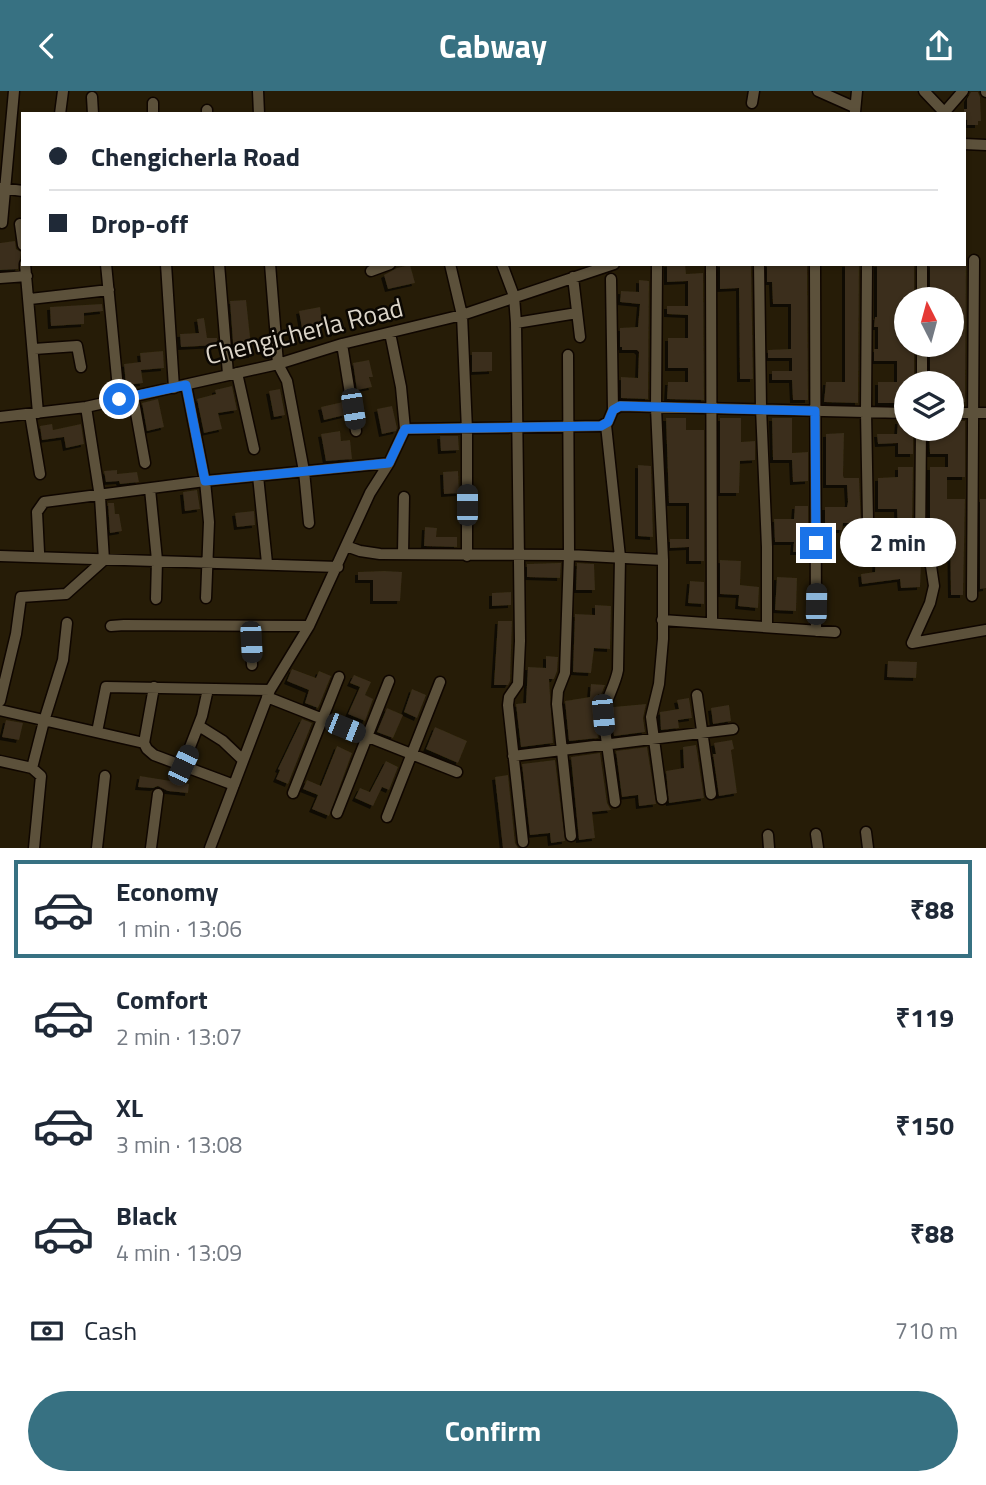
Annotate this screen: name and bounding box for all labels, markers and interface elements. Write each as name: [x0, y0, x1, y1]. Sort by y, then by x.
text: Cabway: [439, 22, 547, 70]
icon: back: [28, 27, 66, 65]
icon: share: [920, 27, 958, 65]
text: Chengicherla Road: [91, 137, 300, 176]
text: Drop-off: [91, 204, 188, 243]
north arrow: [894, 287, 964, 357]
map controls: [894, 287, 964, 441]
street label: Chengicherla Road: [201, 288, 407, 374]
button: layers: [894, 371, 964, 441]
route start: [103, 383, 135, 415]
car: [340, 387, 367, 431]
car: [457, 484, 478, 526]
callout: 2 min: [840, 519, 956, 567]
text: 2 min: [870, 525, 926, 560]
route end: [800, 527, 832, 559]
car: [806, 583, 827, 625]
car: [240, 620, 263, 664]
car: [591, 693, 616, 737]
car: [322, 710, 369, 746]
car: [165, 742, 202, 788]
text: Economy: [116, 872, 218, 911]
icon: car: [32, 878, 95, 941]
text: ₹88: [910, 890, 954, 929]
text: 1 min · 13:06: [116, 911, 242, 946]
text: Comfort: [116, 980, 208, 1019]
icon: car: [32, 986, 95, 1049]
text: ₹119: [895, 998, 954, 1037]
text: 2 min · 13:07: [116, 1019, 242, 1054]
text: XL: [116, 1088, 143, 1127]
icon: car: [32, 1094, 95, 1157]
text: ₹150: [895, 1106, 954, 1145]
text: 3 min · 13:08: [116, 1127, 242, 1162]
text: Black: [116, 1196, 177, 1235]
icon: car: [32, 1202, 95, 1265]
text: ₹88: [910, 1214, 954, 1253]
text: 4 min · 13:09: [116, 1235, 242, 1270]
text: Cash: [84, 1311, 137, 1350]
icon: cash: [28, 1312, 66, 1350]
text: 710 m: [895, 1313, 958, 1348]
button: Confirm: [28, 1391, 958, 1471]

